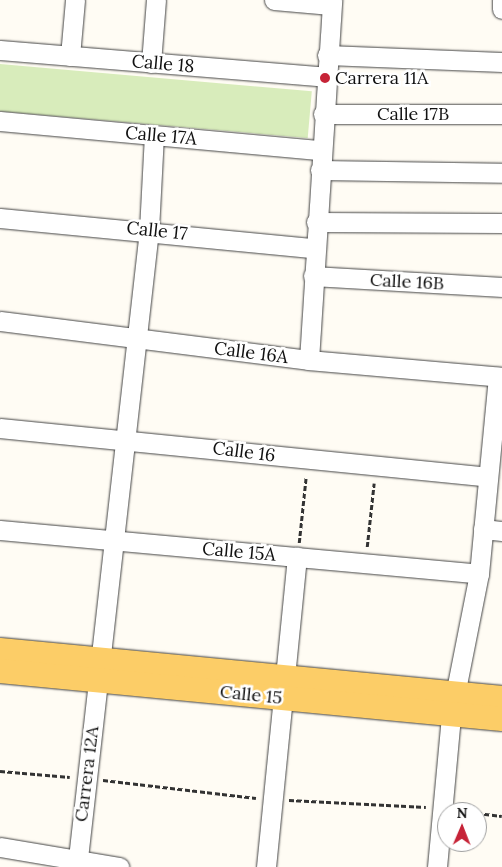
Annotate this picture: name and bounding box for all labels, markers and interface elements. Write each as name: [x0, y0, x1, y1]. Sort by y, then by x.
street label: Calle 18: [131, 51, 195, 77]
place label: Carrera 11A: [335, 67, 428, 89]
marker: Carrera 11A: [319, 72, 331, 84]
street label: Calle 17B: [377, 103, 449, 125]
street label: Calle 17A: [124, 122, 198, 150]
street label: Calle 17: [126, 217, 188, 245]
street label: Calle 16B: [369, 269, 445, 295]
street label: Calle 16A: [213, 338, 289, 368]
street label: Calle 16: [211, 437, 277, 467]
street label: Calle 15A: [201, 538, 277, 566]
street label: Calle 15: [219, 681, 283, 709]
street label: Carrera 12A: [70, 725, 104, 823]
north arrow: [437, 802, 487, 852]
text: N: [457, 804, 468, 822]

